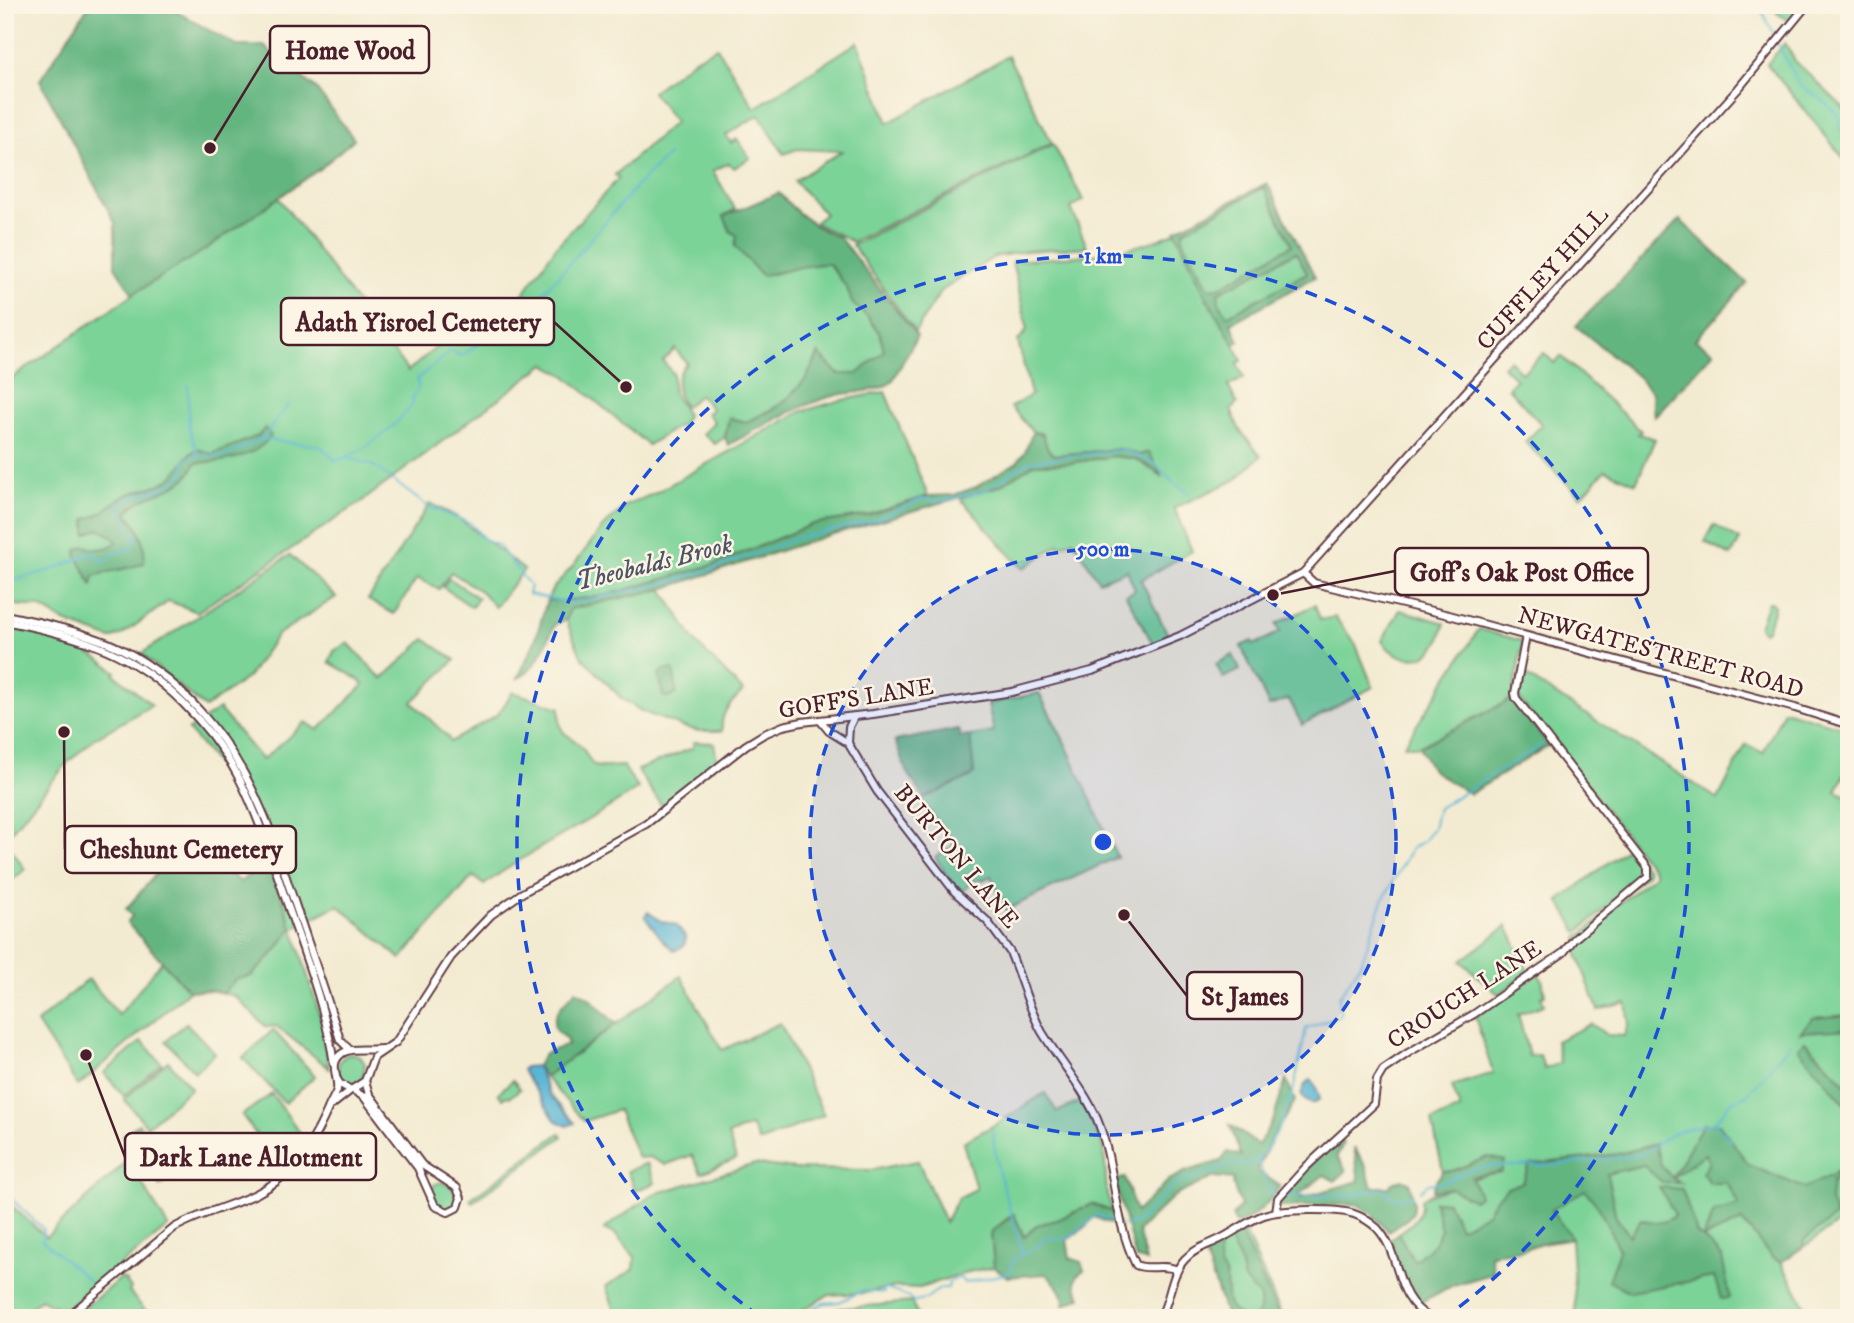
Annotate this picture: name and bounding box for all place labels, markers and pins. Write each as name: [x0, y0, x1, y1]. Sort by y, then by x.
callout: Home Wood: [270, 26, 429, 73]
callout: Adath Yisroel Cemetery: [281, 298, 554, 345]
callout: Goff's Oak Post Office: [1395, 548, 1648, 595]
callout: Cheshunt Cemetery: [65, 826, 296, 873]
centre of rings: [1091, 830, 1115, 854]
callout: St James: [1187, 972, 1302, 1019]
callout: Dark Lane Allotment: [125, 1133, 376, 1180]

